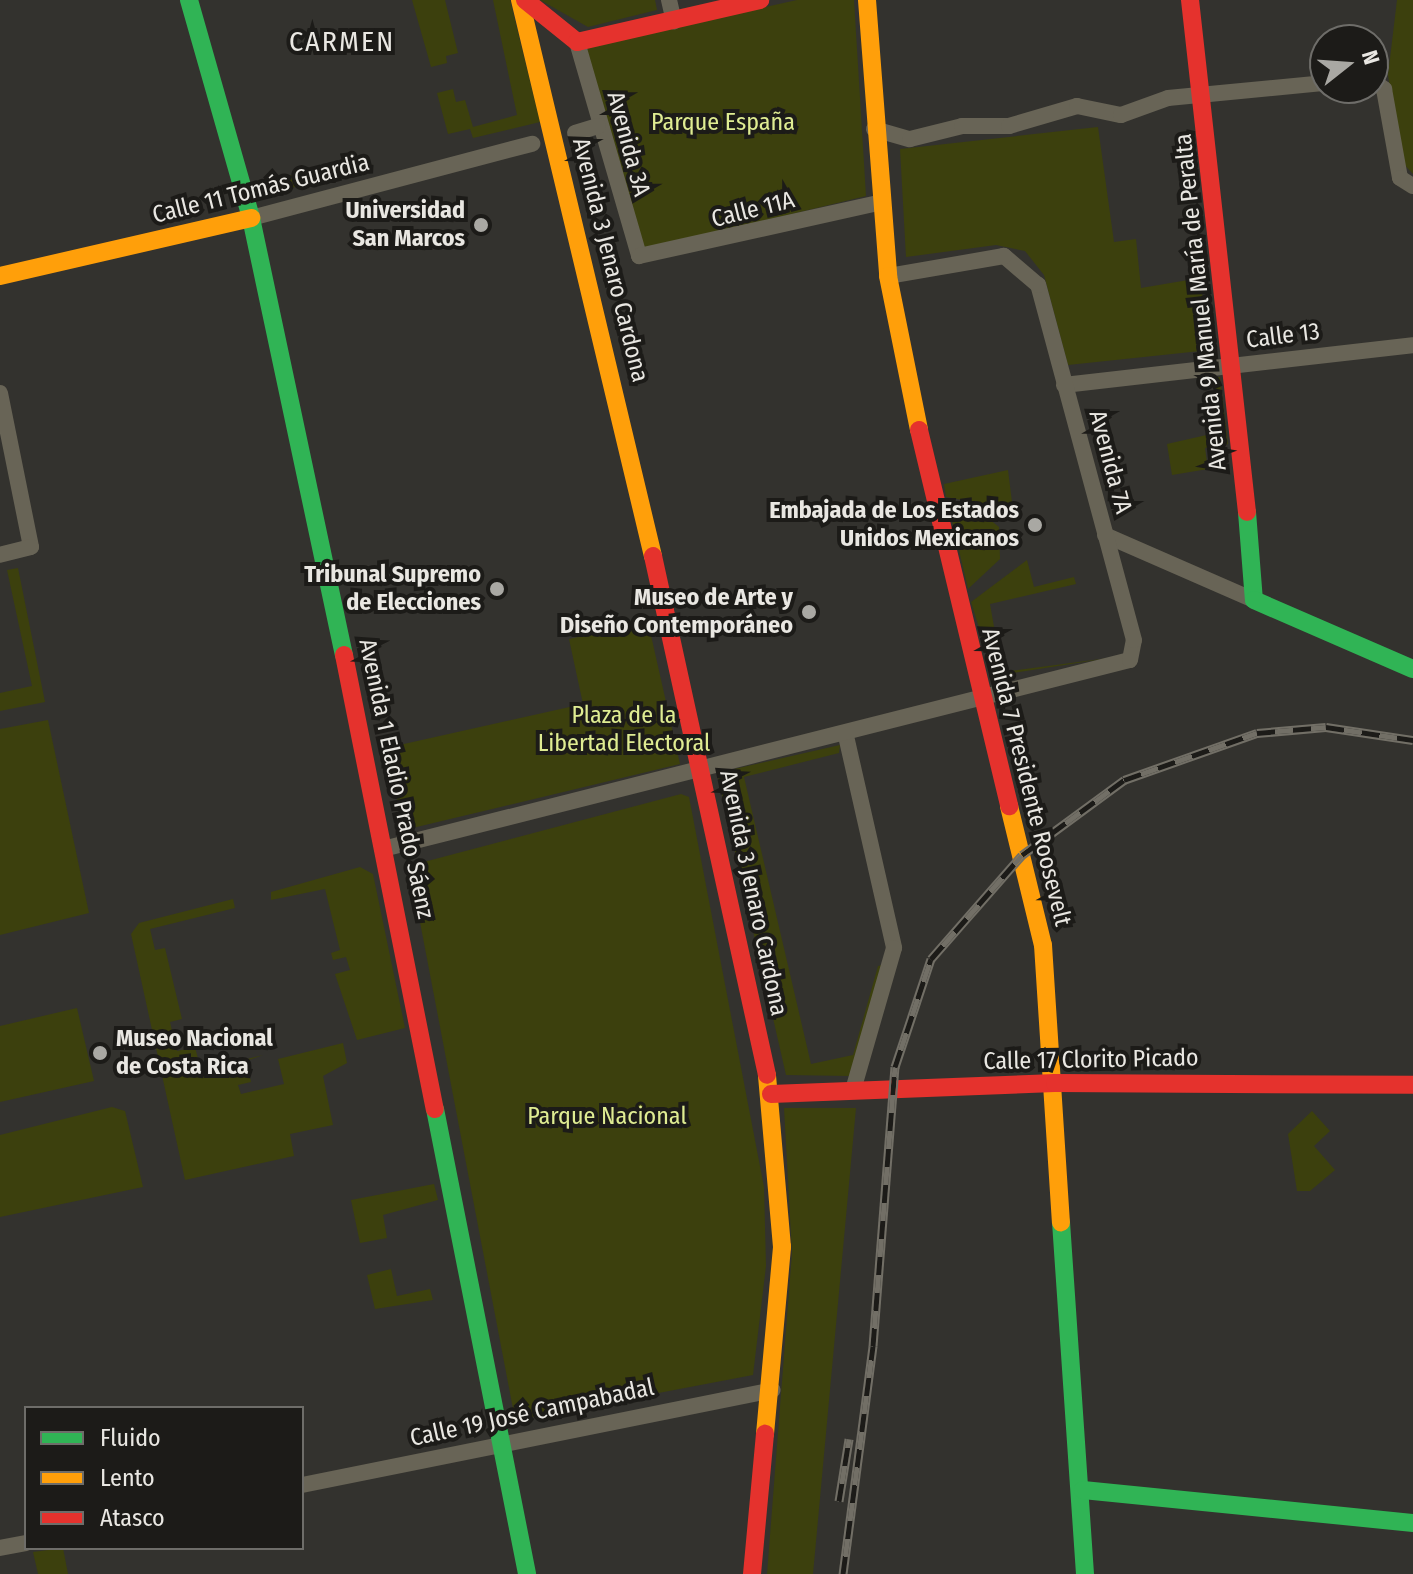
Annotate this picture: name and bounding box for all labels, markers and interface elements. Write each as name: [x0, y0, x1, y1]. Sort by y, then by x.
north arrow: [1309, 24, 1389, 104]
district label: CARMEN: [289, 25, 395, 59]
text: N: [1356, 47, 1385, 68]
street label: Avenida 3A: [600, 88, 656, 200]
park label: Parque España: [651, 109, 795, 137]
street label: Avenida 9 Manuel María de Peralta: [1169, 132, 1233, 472]
street label: Avenida 3 Jenaro Cardona: [566, 135, 654, 385]
street label: Calle 11 Tomás Guardia: [150, 148, 372, 230]
street label: Calle 11A: [709, 186, 797, 234]
place label: Universidad San Marcos: [346, 197, 465, 253]
marker: Universidad San Marcos: [472, 216, 490, 234]
street label: Calle 13: [1245, 317, 1321, 355]
street label: Avenida 7A: [1082, 407, 1138, 517]
place label: Embajada de Los Estados Unidos Mexicanos: [769, 497, 1019, 553]
marker: Embajada de Los Estados Unidos Mexicanos: [1026, 516, 1044, 534]
place label: Tribunal Supremo de Elecciones: [304, 561, 481, 617]
marker: Tribunal Supremo de Elecciones: [488, 580, 506, 598]
place label: Museo de Arte y Diseño Contemporáneo: [560, 584, 793, 640]
marker: Museo de Arte y Diseño Contemporáneo: [800, 603, 818, 621]
street label: Avenida 7 Presidente Roosevelt: [975, 625, 1077, 929]
street label: Avenida 1 Eladio Prado Sáenz: [352, 636, 440, 922]
park label: Plaza de la Libertad Electoral: [538, 702, 710, 758]
street label: Avenida 3 Jenaro Cardona: [713, 767, 793, 1019]
place label: Museo Nacional de Costa Rica: [116, 1025, 273, 1081]
marker: Museo Nacional de Costa Rica: [91, 1044, 109, 1062]
street label: Calle 17 Clorito Picado: [983, 1044, 1199, 1076]
park label: Parque Nacional: [527, 1103, 687, 1131]
street label: Calle 19 José Campabadal: [407, 1373, 657, 1453]
legend: [24, 1406, 304, 1550]
text: Fluido: [100, 1424, 161, 1452]
text: Lento: [100, 1464, 155, 1492]
text: Atasco: [100, 1504, 165, 1532]

